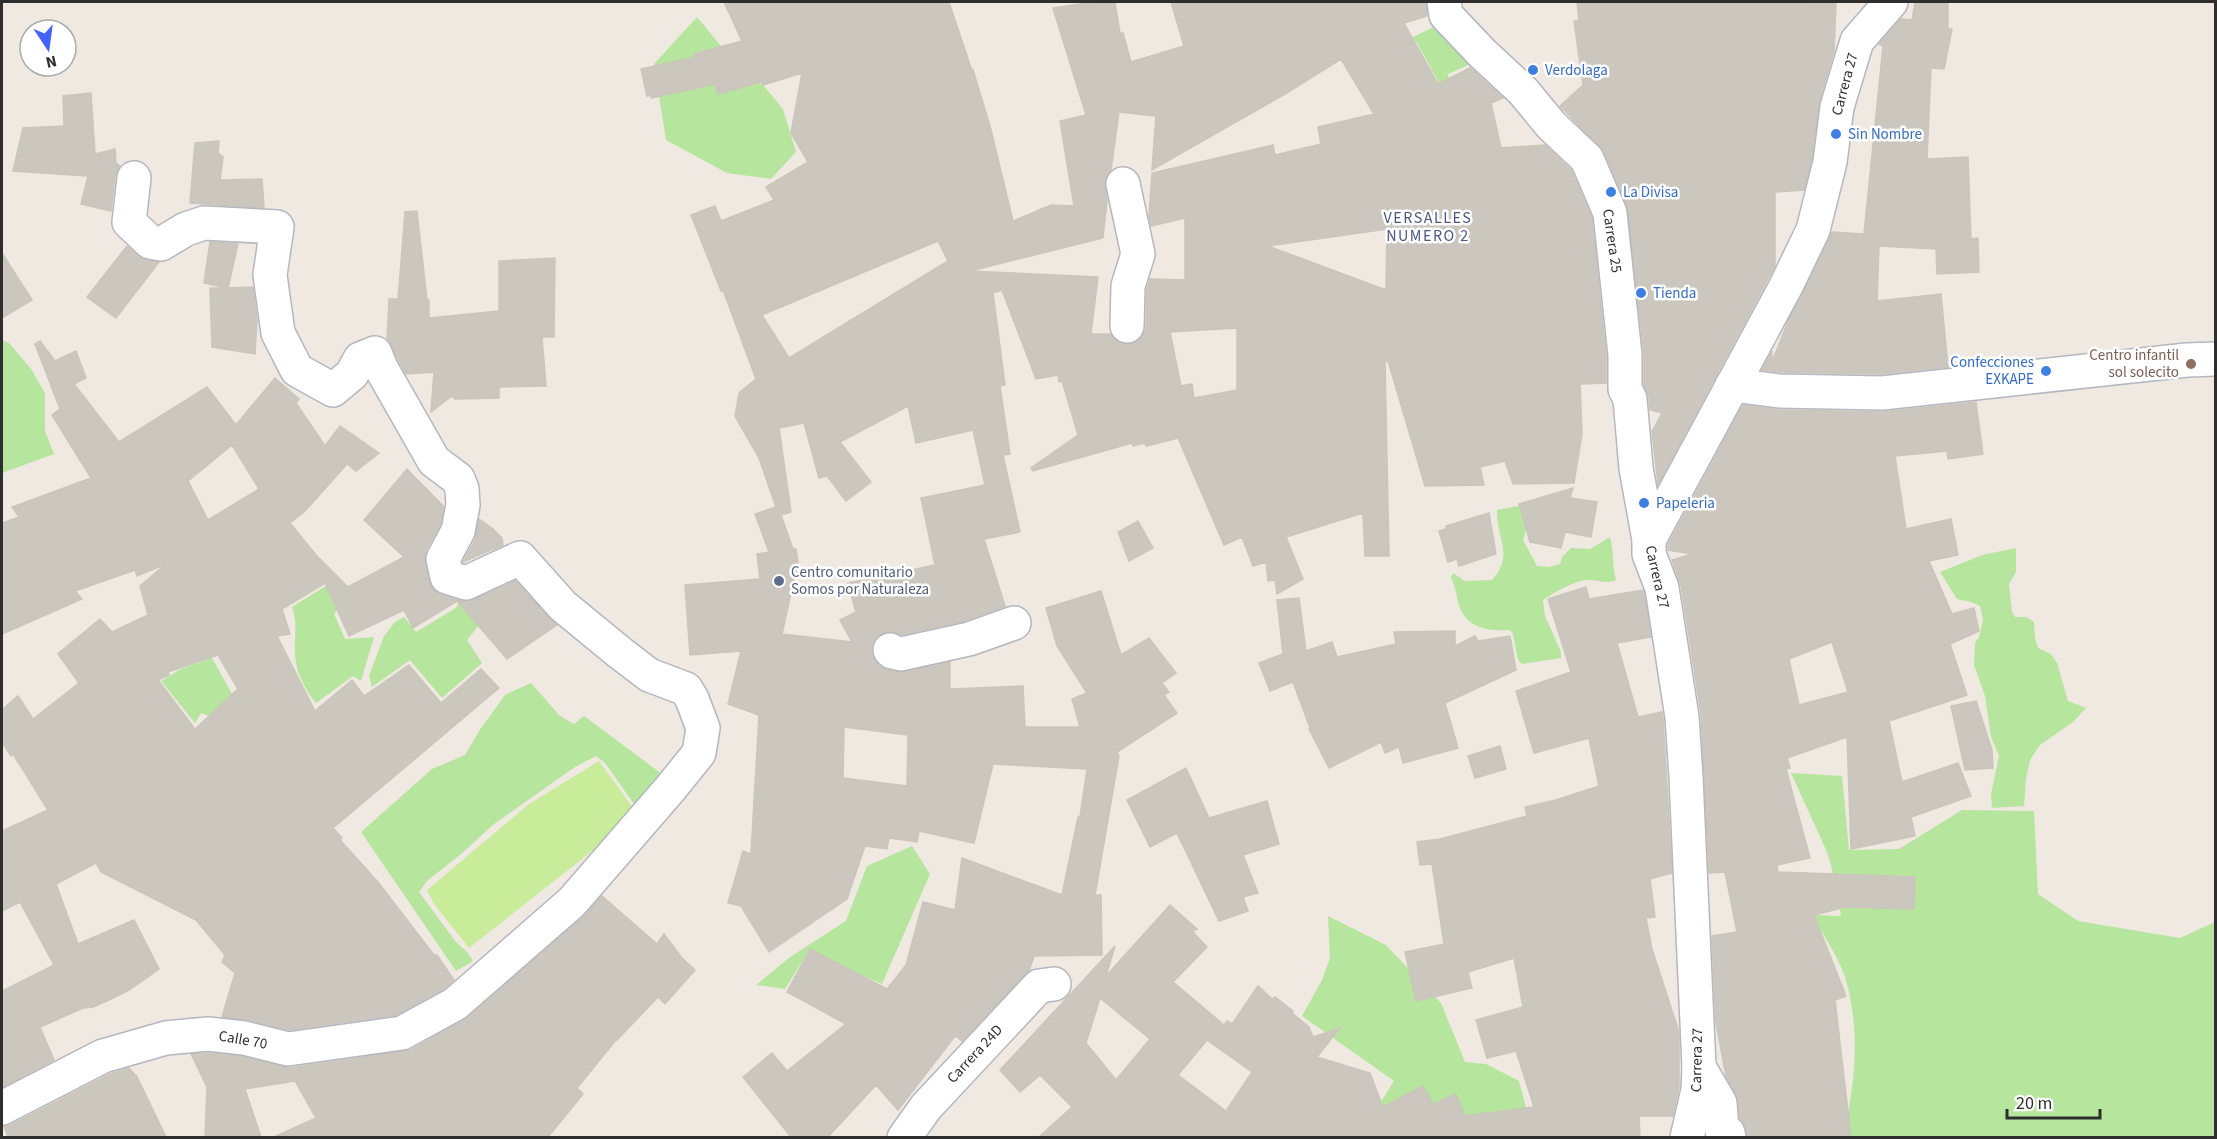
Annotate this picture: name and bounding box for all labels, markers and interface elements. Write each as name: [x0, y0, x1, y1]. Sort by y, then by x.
north arrow: [18, 18, 78, 78]
text: N: [43, 50, 59, 74]
street label: Carrera 27: [1827, 50, 1863, 118]
place label: Verdolaga: [1545, 60, 1608, 81]
marker: Verdolaga: [1526, 63, 1540, 77]
place label: Sin Nombre: [1848, 124, 1922, 145]
marker: Sin Nombre: [1829, 127, 1843, 141]
place label: La Divisa: [1623, 182, 1678, 203]
marker: La Divisa: [1604, 185, 1618, 199]
district label: VERSALLES NUMERO 2: [1384, 207, 1472, 247]
street label: Carrera 25: [1597, 208, 1627, 274]
place label: Tienda: [1653, 283, 1696, 304]
marker: Tienda: [1634, 286, 1648, 300]
place label: Centro infantil sol solecito: [2089, 345, 2179, 383]
place label: Confecciones EXKAPE: [1950, 352, 2034, 390]
marker: Centro infantil sol solecito: [2184, 357, 2198, 371]
marker: Confecciones EXKAPE: [2039, 364, 2053, 378]
place label: Papeleria: [1656, 493, 1715, 514]
marker: Papeleria: [1637, 496, 1651, 510]
street label: Carrera 27: [1640, 543, 1674, 611]
place label: Centro comunitario Somos por Naturaleza: [791, 562, 929, 600]
marker: Centro comunitario Somos por Naturaleza: [772, 574, 786, 588]
street label: Carrera 24D: [942, 1020, 1008, 1088]
street label: Calle 70: [217, 1025, 269, 1055]
street label: Carrera 27: [1686, 1028, 1708, 1092]
scale bar: [2007, 1082, 2100, 1120]
text: 20 m: [2016, 1091, 2052, 1116]

